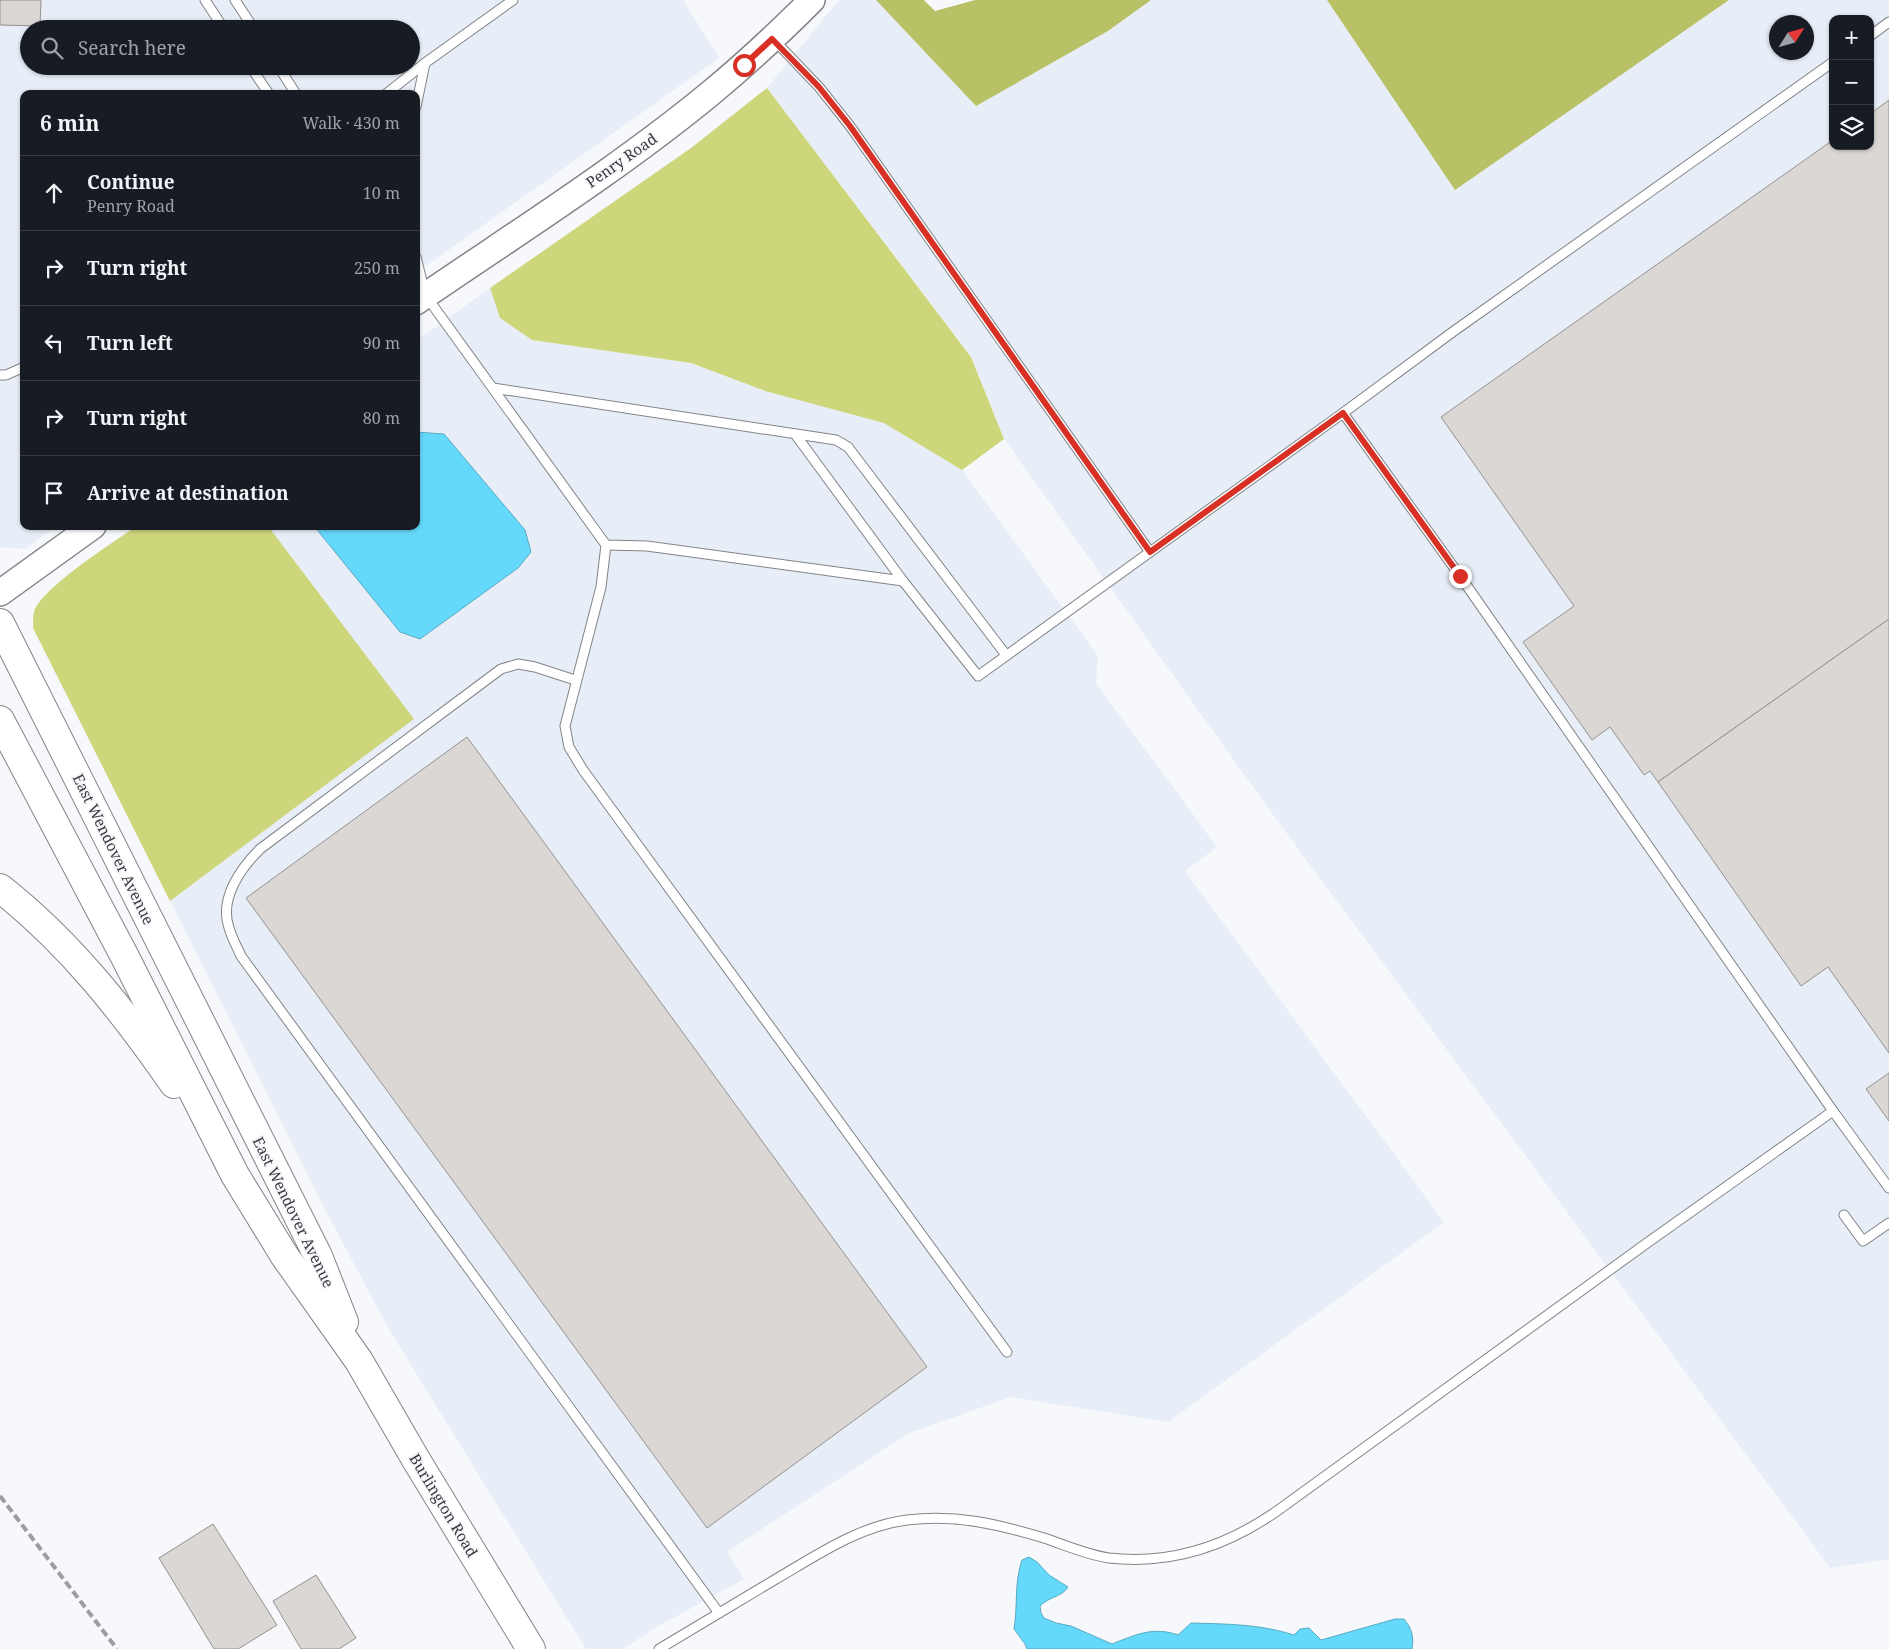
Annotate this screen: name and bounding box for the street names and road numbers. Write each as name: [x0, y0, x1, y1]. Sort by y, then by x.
street label: Penry Road: [582, 128, 660, 192]
street label: East Wendover Avenue: [69, 770, 159, 928]
street label: East Wendover Avenue: [249, 1133, 339, 1291]
street label: Burlington Road: [405, 1450, 483, 1560]

